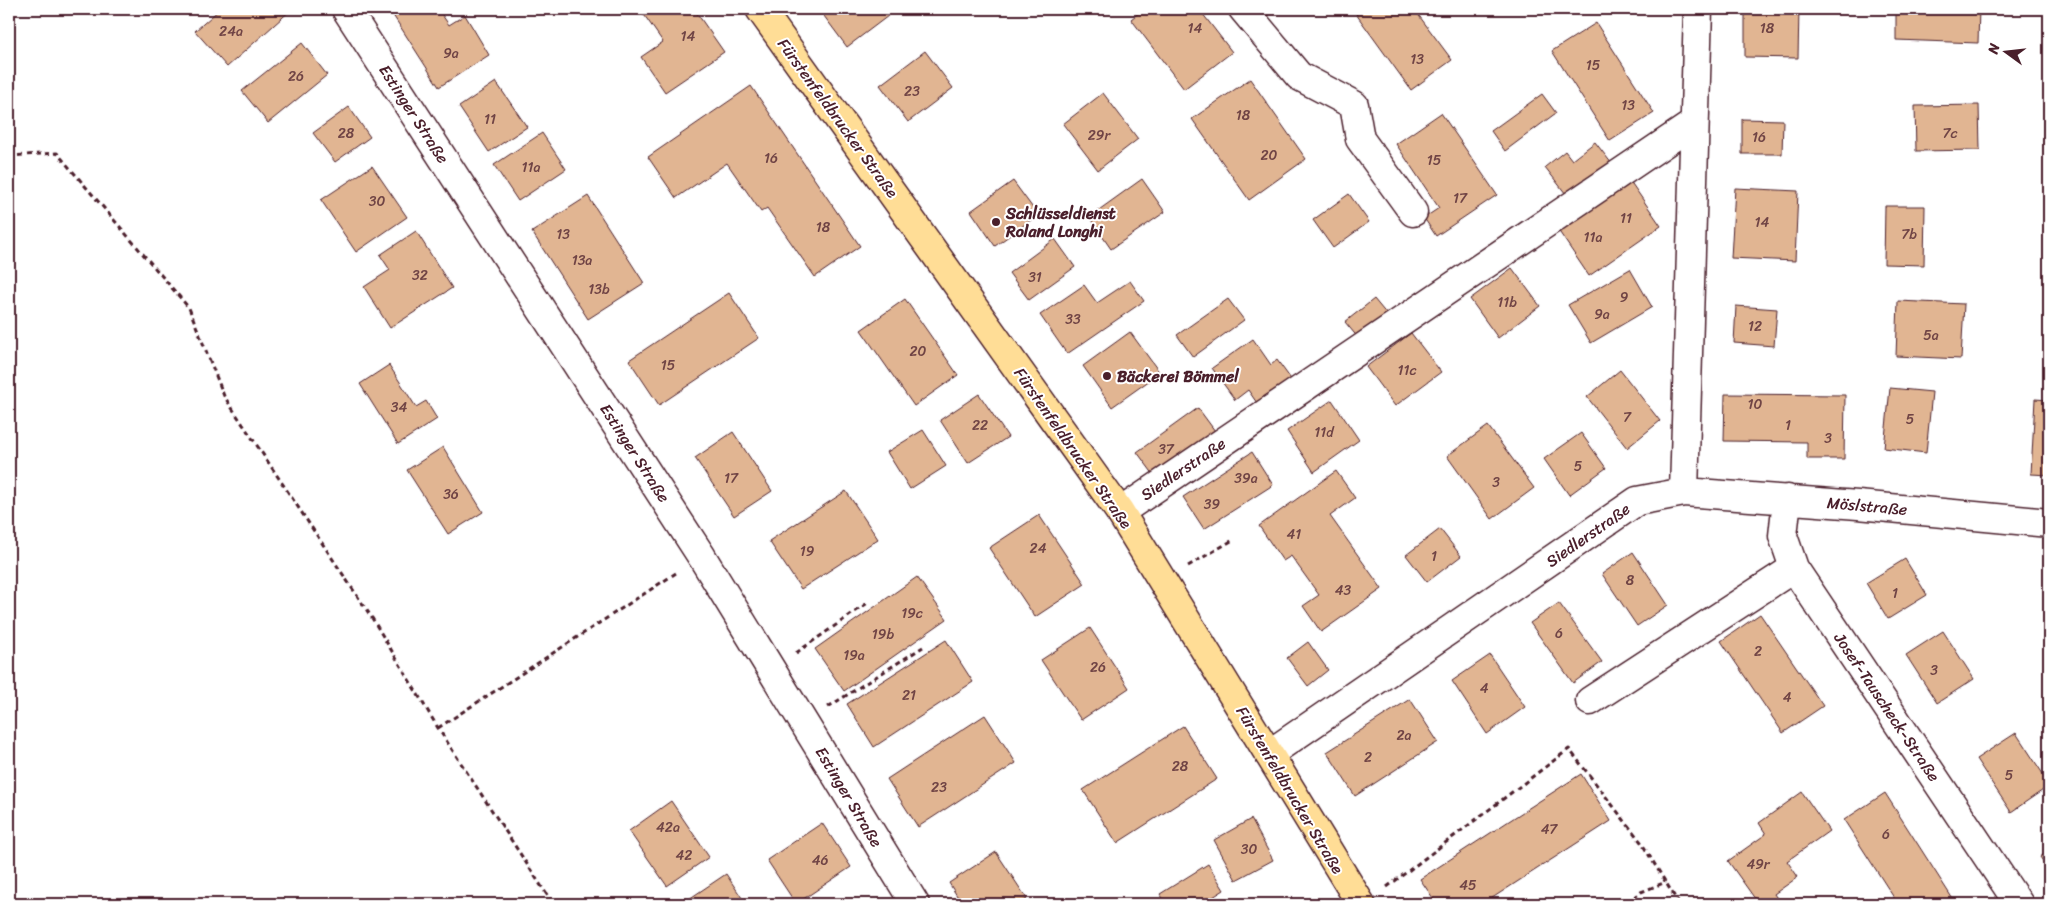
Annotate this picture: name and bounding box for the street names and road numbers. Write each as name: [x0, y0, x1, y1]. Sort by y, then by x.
street label: Fürstenfeldbrucker Straße: [770, 32, 906, 204]
street label: Estinger Straße: [371, 58, 457, 170]
street label: Fürstenfeldbrucker Straße: [1006, 361, 1140, 535]
street label: Estinger Straße: [592, 397, 678, 509]
street label: Siedlerstraße: [1134, 430, 1232, 508]
street label: Möslstraße: [1826, 488, 1908, 524]
street label: Siedlerstraße: [1539, 495, 1637, 575]
street label: Josef-Tauscheck-Straße: [1825, 625, 1948, 788]
street label: Fürstenfeldbrucker Straße: [1228, 700, 1352, 880]
street label: Estinger Straße: [807, 741, 891, 853]

